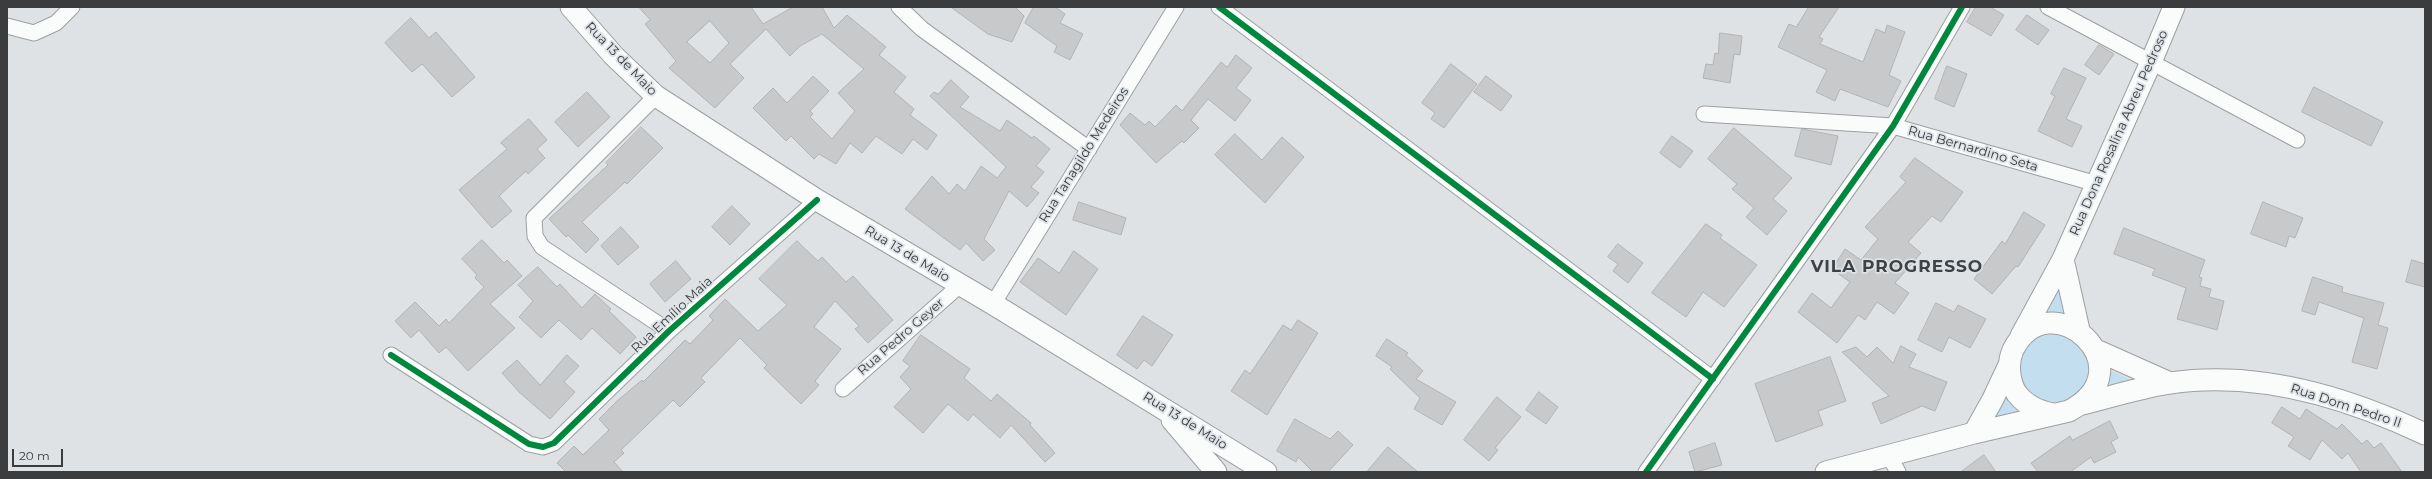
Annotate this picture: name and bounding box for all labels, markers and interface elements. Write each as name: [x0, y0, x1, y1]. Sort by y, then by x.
street label: Rua 13 de Maio: [582, 19, 660, 99]
street label: Rua Dona Rosalina Abreu Pedroso: [2067, 28, 2171, 238]
street label: Rua Tanagildo Medeiros: [1036, 84, 1132, 226]
street label: Rua Bernardino Seta: [1906, 123, 2040, 175]
street label: Rua 13 de Maio: [862, 222, 952, 286]
district label: VILA PROGRESSO: [1811, 257, 1983, 277]
street label: Rua Emílio Maia: [628, 273, 716, 357]
street label: Rua Pedro Geyer: [855, 295, 947, 379]
street label: Rua Dom Pedro II: [2289, 381, 2403, 431]
street label: Rua 13 de Maio: [1140, 389, 1230, 453]
scale bar: [14, 441, 65, 467]
text: 20 m: [19, 448, 50, 463]

